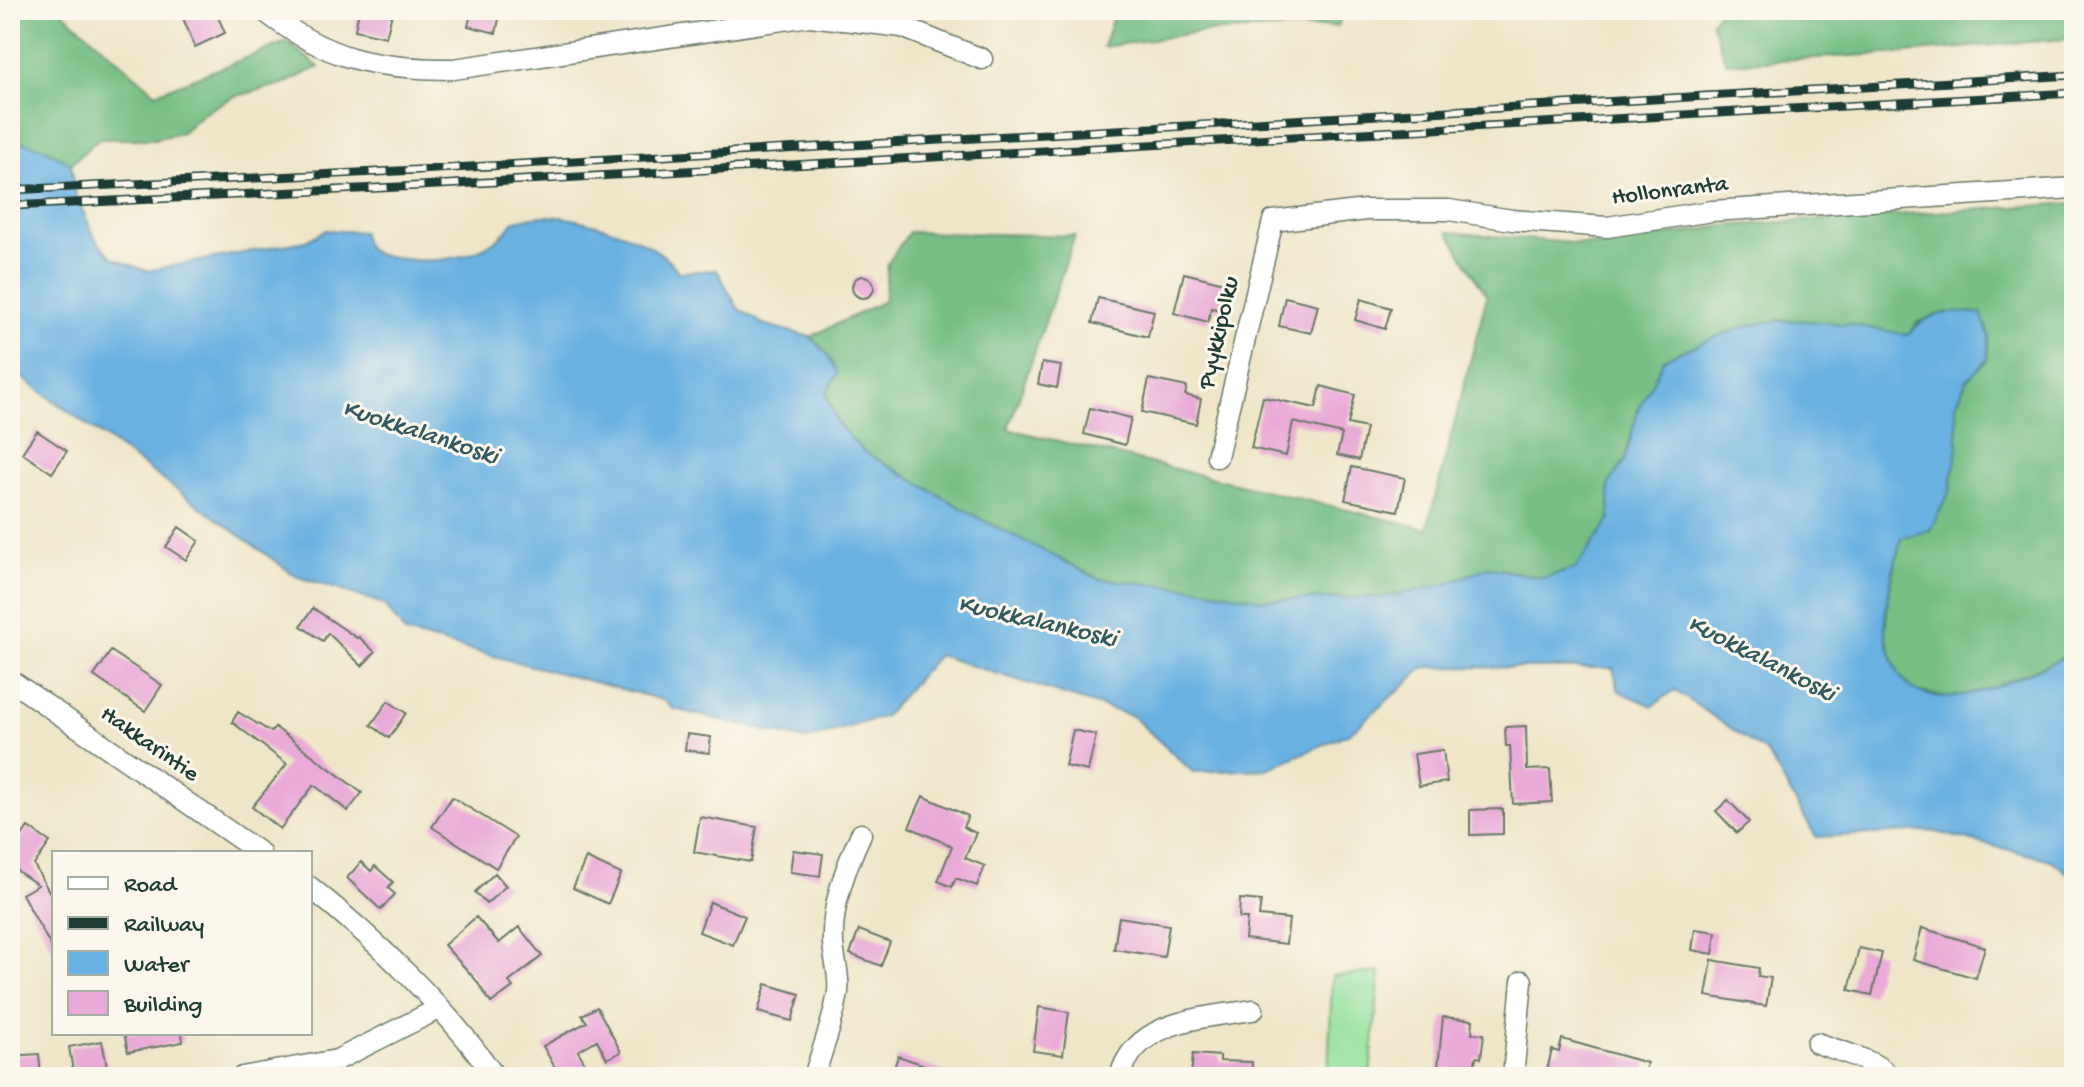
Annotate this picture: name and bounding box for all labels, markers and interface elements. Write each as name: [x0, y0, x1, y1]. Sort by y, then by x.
street label: Hollonranta: [1610, 170, 1730, 214]
street label: Pyykkipolku: [1193, 274, 1247, 393]
water label: Kuokkalankoski: [338, 394, 505, 475]
water label: Kuokkalankoski: [955, 590, 1123, 657]
water label: Kuokkalankoski: [1682, 609, 1843, 712]
street label: Hakkarintie: [94, 700, 205, 790]
legend: [52, 851, 312, 1035]
text: Road: [124, 872, 178, 901]
text: Railway: [124, 912, 204, 941]
text: Water: [124, 952, 191, 981]
text: Building: [123, 992, 202, 1021]

